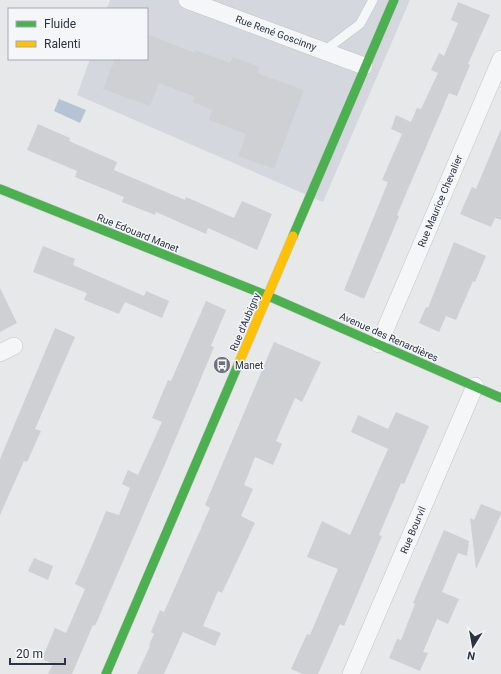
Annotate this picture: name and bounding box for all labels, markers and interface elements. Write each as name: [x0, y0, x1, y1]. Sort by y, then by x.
legend: [8, 8, 148, 60]
street label: Rue René Goscinny: [234, 13, 318, 53]
text: Fluide: [44, 17, 76, 31]
text: Ralenti: [44, 37, 81, 51]
street label: Rue Maurice Chevalier: [416, 153, 465, 249]
street label: Rue Edouard Manet: [96, 212, 180, 254]
street label: Rue d'Aubigny: [228, 291, 262, 353]
street label: Avenue des Renardières: [338, 310, 440, 364]
bus stop icon: Manet: [212, 355, 232, 375]
place label: Manet: [235, 360, 263, 371]
street label: Rue Bourvil: [398, 505, 428, 555]
north arrow: [453, 626, 493, 666]
scale bar: [10, 640, 65, 666]
text: 20 m: [16, 647, 43, 661]
text: N: [466, 648, 476, 662]

